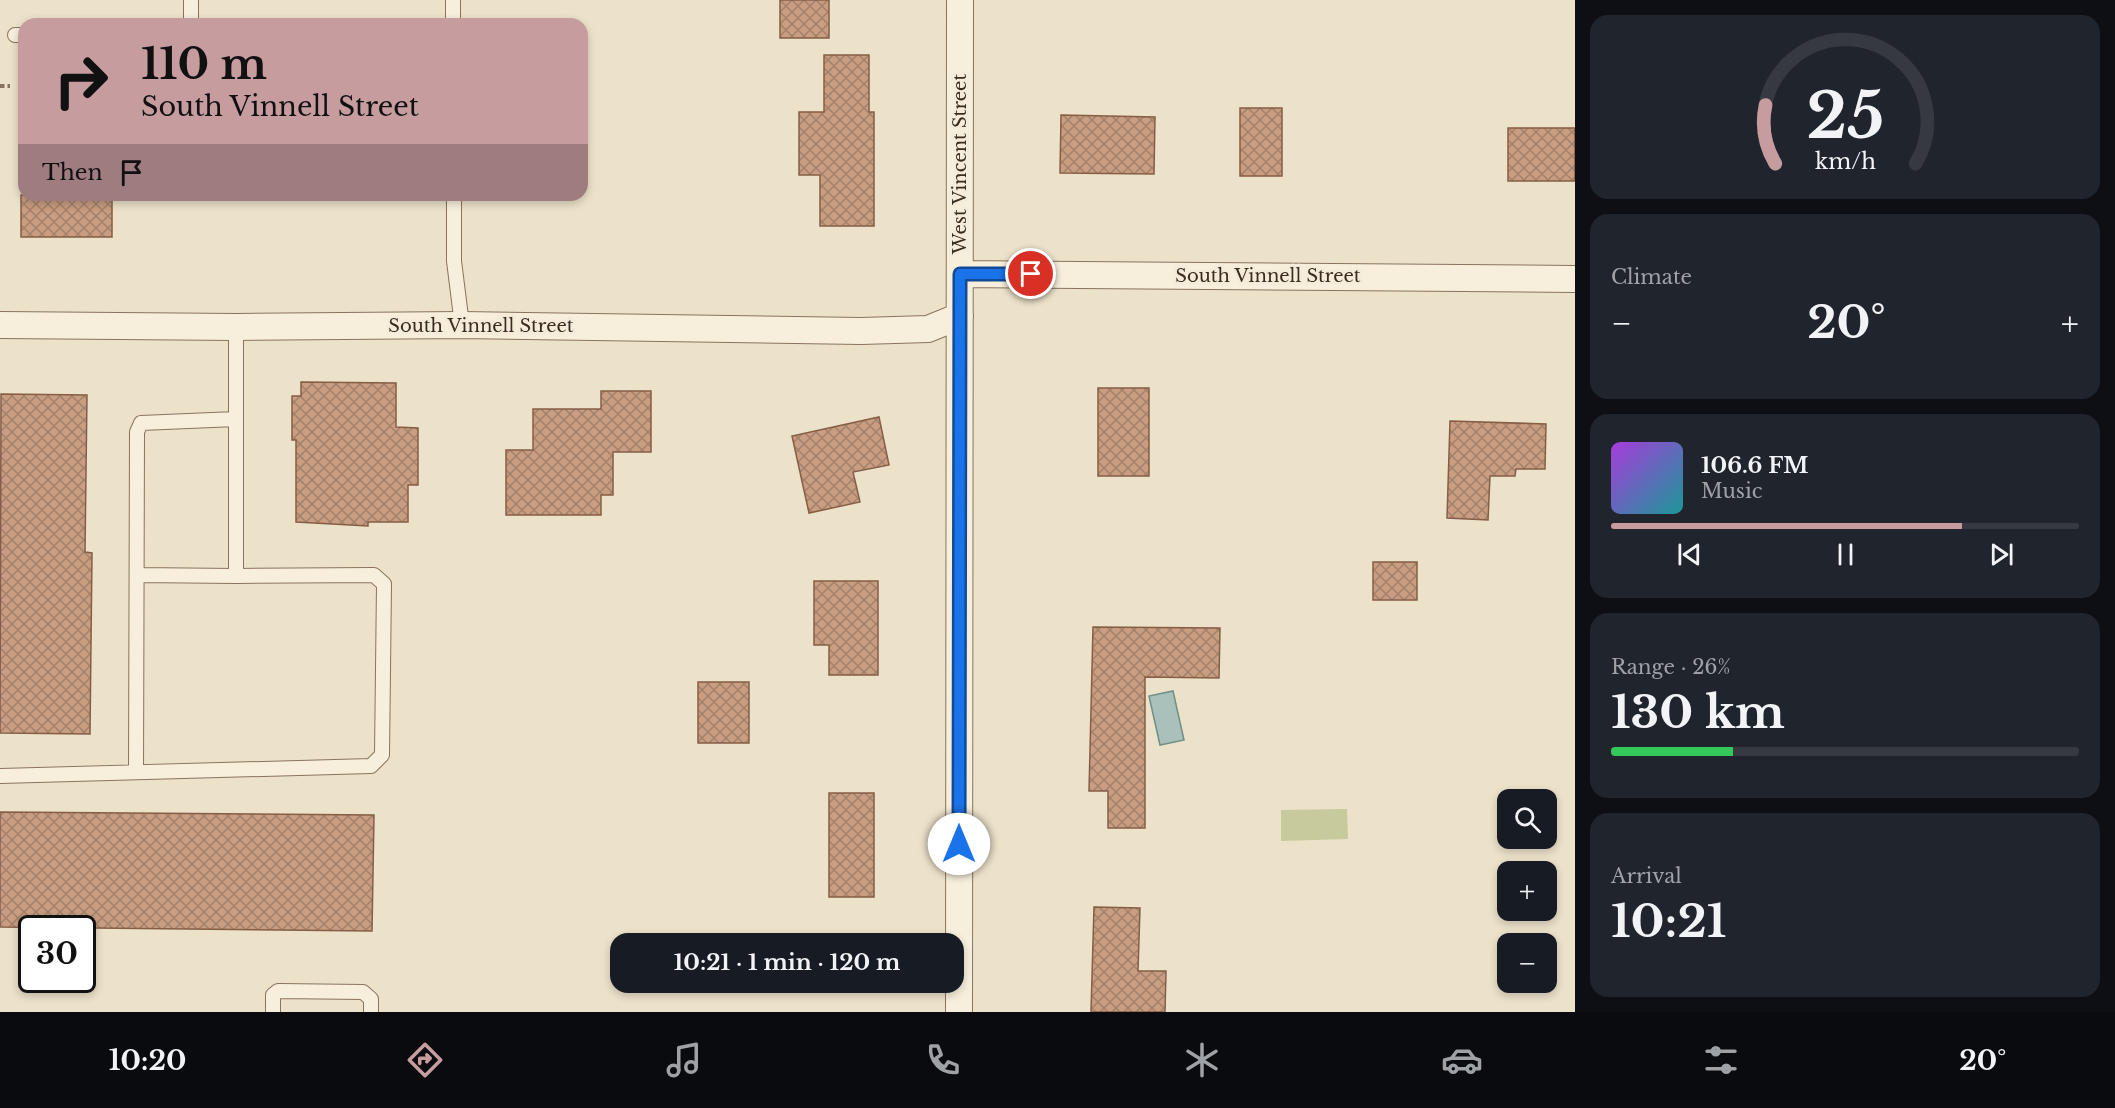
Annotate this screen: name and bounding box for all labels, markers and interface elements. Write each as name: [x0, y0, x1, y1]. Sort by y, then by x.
text: 110 m: [141, 38, 267, 90]
icon: right: [42, 42, 120, 120]
street label: West Vincent Street: [949, 74, 971, 255]
text: 25: [1806, 77, 1884, 155]
text: South Vinnell Street: [141, 90, 419, 123]
text: km/h: [1815, 149, 1876, 176]
icon: arrive: [115, 156, 148, 189]
text: Then: [42, 159, 103, 186]
pin: [1005, 248, 1056, 299]
icon: arrive: [1014, 257, 1047, 290]
street label: South Vinnell Street: [1175, 265, 1361, 287]
text: Climate: [1611, 265, 1692, 289]
text: 20°: [1807, 294, 1886, 350]
text: −: [1611, 303, 1632, 344]
text: +: [2061, 303, 2079, 344]
street label: South Vinnell Street: [388, 315, 574, 337]
text: 106.6 FM: [1701, 452, 1809, 479]
text: Music: [1701, 479, 1762, 503]
icon: previous: [1673, 538, 1706, 571]
icon: pause: [1829, 538, 1862, 571]
icon: next: [1985, 538, 2018, 571]
text: Range · 26%: [1611, 655, 1731, 679]
text: 130 km: [1611, 684, 1785, 740]
map controls: [1497, 789, 1557, 993]
button: search: [1497, 789, 1557, 849]
position arrow: [927, 812, 991, 876]
button: +: [1497, 861, 1557, 921]
text: Arrival: [1611, 864, 1682, 888]
text: 10:21: [1611, 893, 1726, 949]
speed limit sign: 30: [18, 915, 96, 993]
button: −: [1497, 933, 1557, 993]
text: 10:21 · 1 min · 120 m: [674, 949, 900, 976]
icon: directions: [404, 1039, 446, 1081]
icon: music: [663, 1039, 705, 1081]
icon: phone: [922, 1039, 964, 1081]
icon: climate: [1181, 1039, 1223, 1081]
icon: car: [1441, 1039, 1483, 1081]
icon: filters: [1700, 1039, 1742, 1081]
text: 10:20: [109, 1044, 186, 1077]
text: 20°: [1959, 1044, 2006, 1077]

